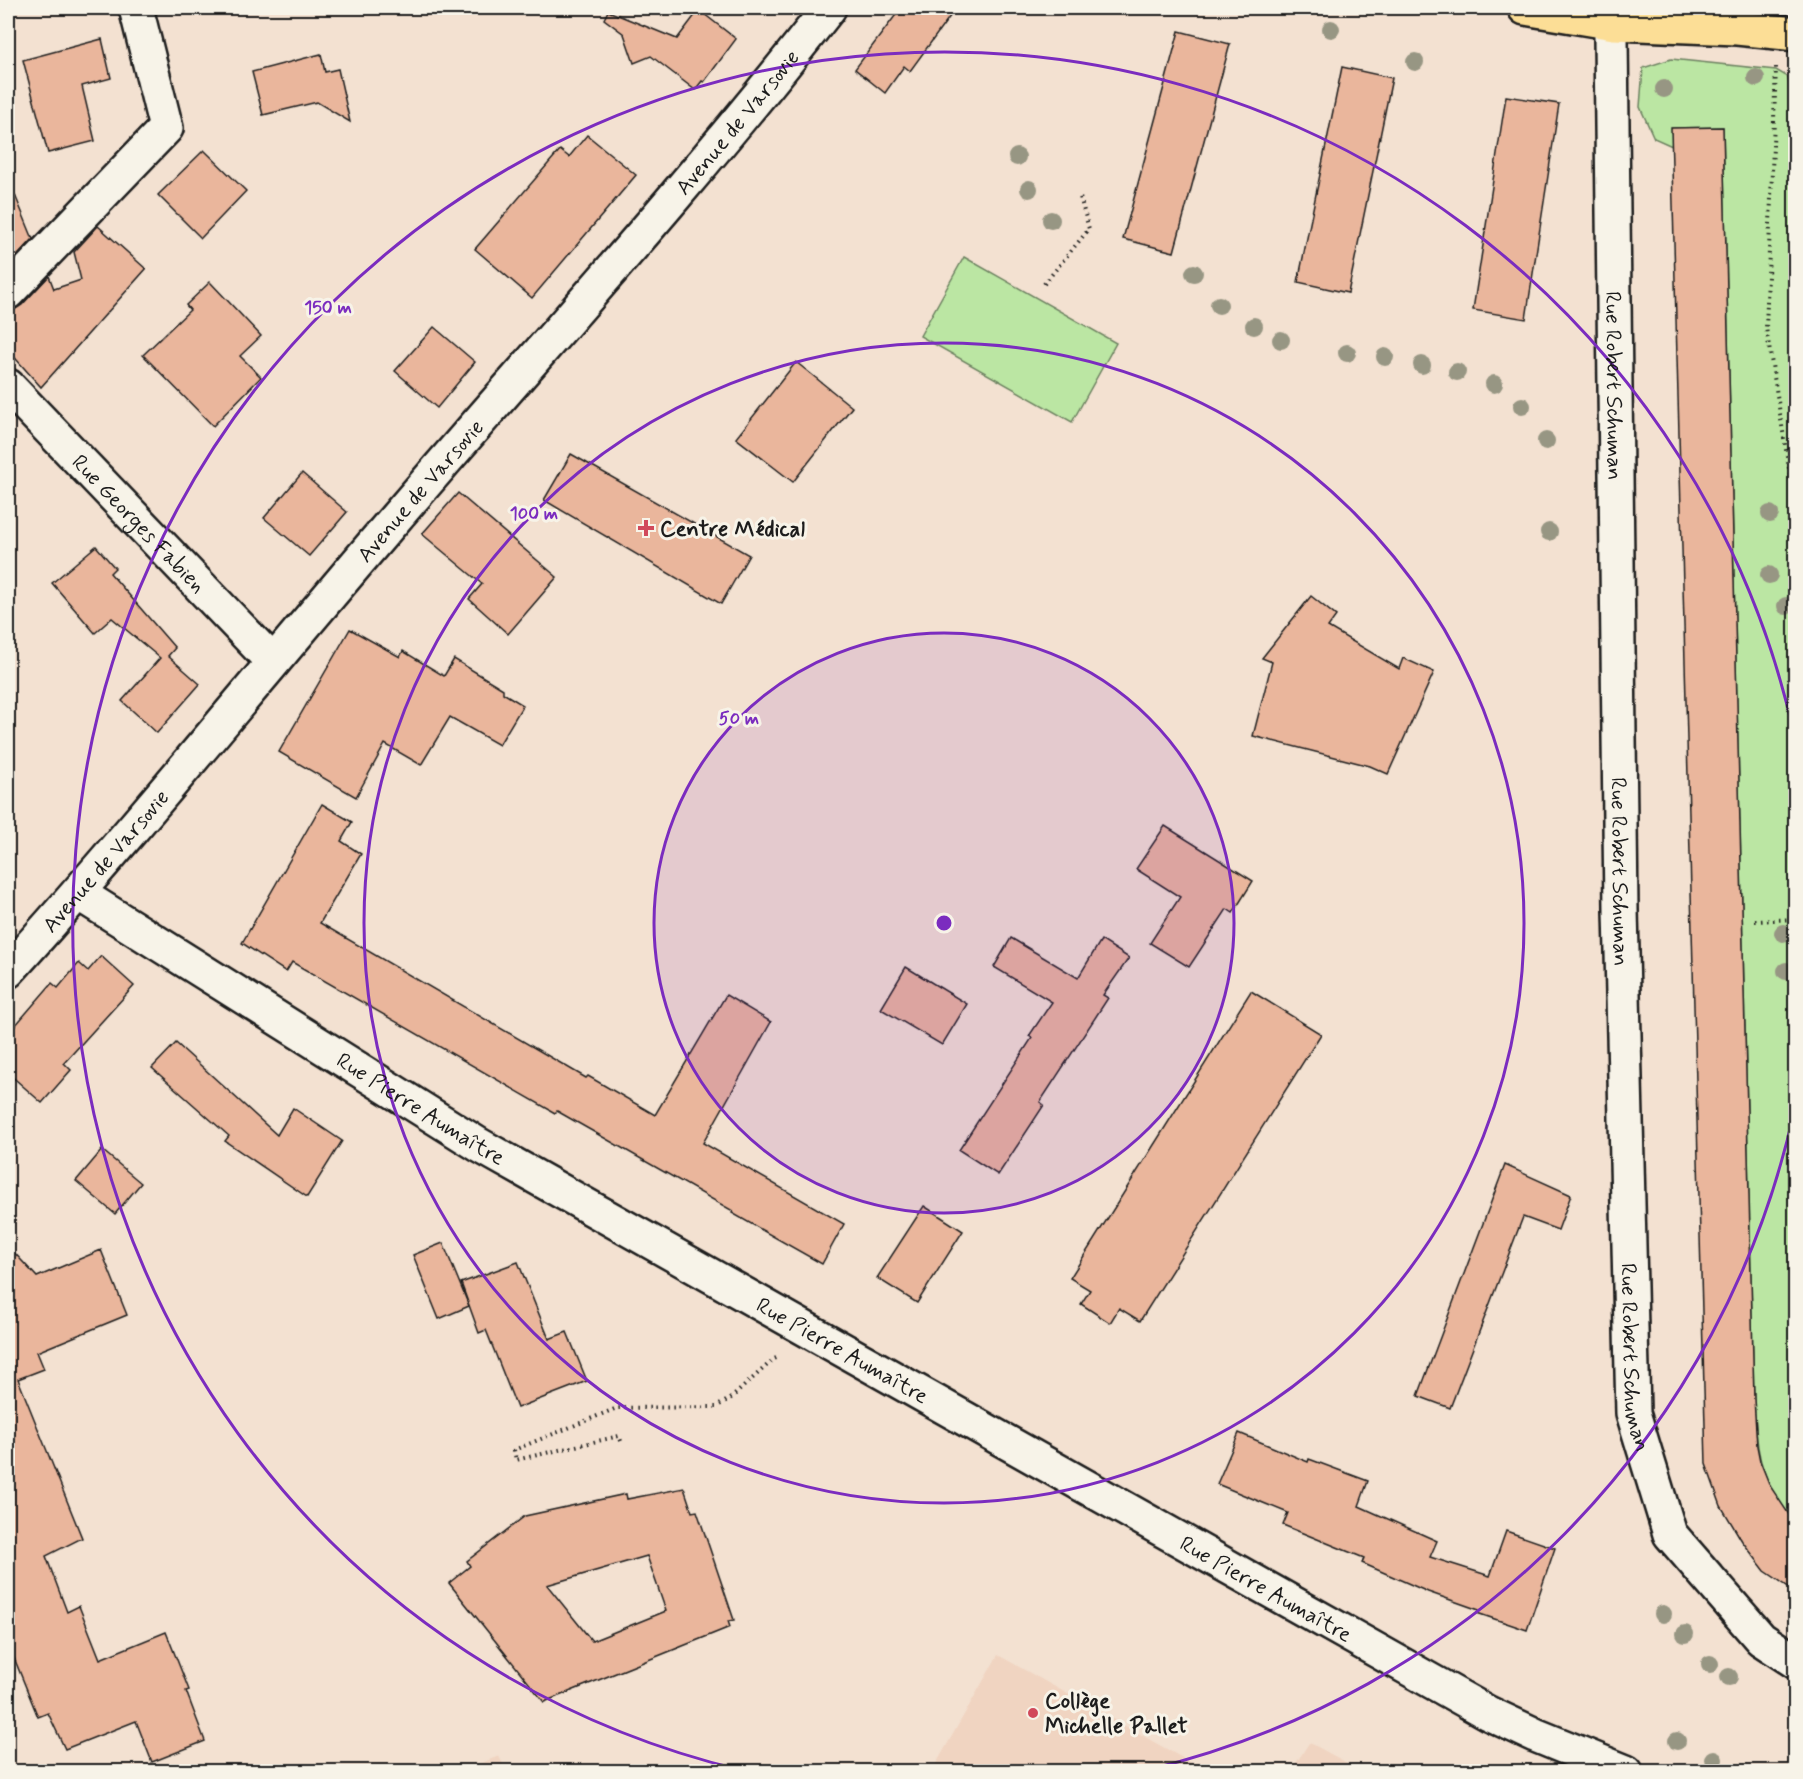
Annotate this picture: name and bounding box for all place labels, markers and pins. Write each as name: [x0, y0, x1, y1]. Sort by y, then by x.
place label: Centre Médical: [660, 516, 805, 544]
marker: Centre Médical: [637, 519, 655, 537]
centre of rings: [934, 913, 954, 933]
place label: Collège Michelle Pallet: [1045, 1688, 1188, 1741]
marker: Collège Michelle Pallet: [1026, 1706, 1040, 1720]

